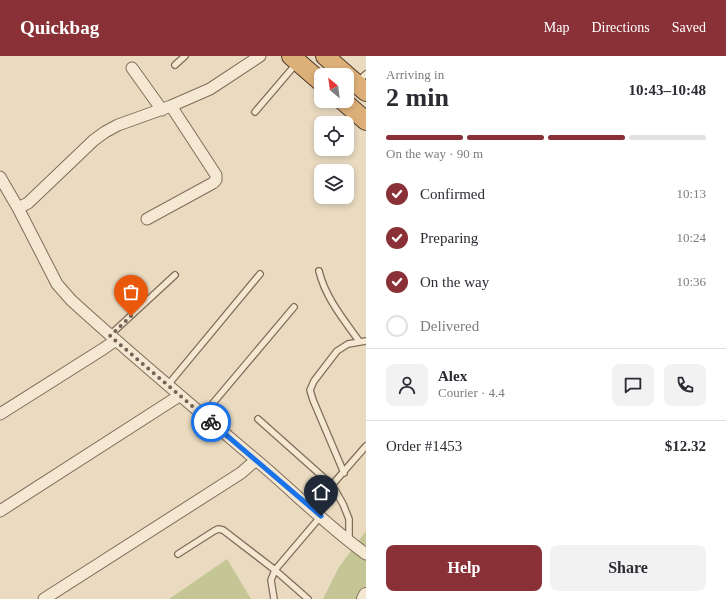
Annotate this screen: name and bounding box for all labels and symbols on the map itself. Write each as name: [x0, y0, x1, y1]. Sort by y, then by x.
north arrow: [314, 68, 354, 108]
pin: [114, 275, 148, 316]
courier: [191, 402, 231, 442]
pin: [304, 475, 338, 516]

